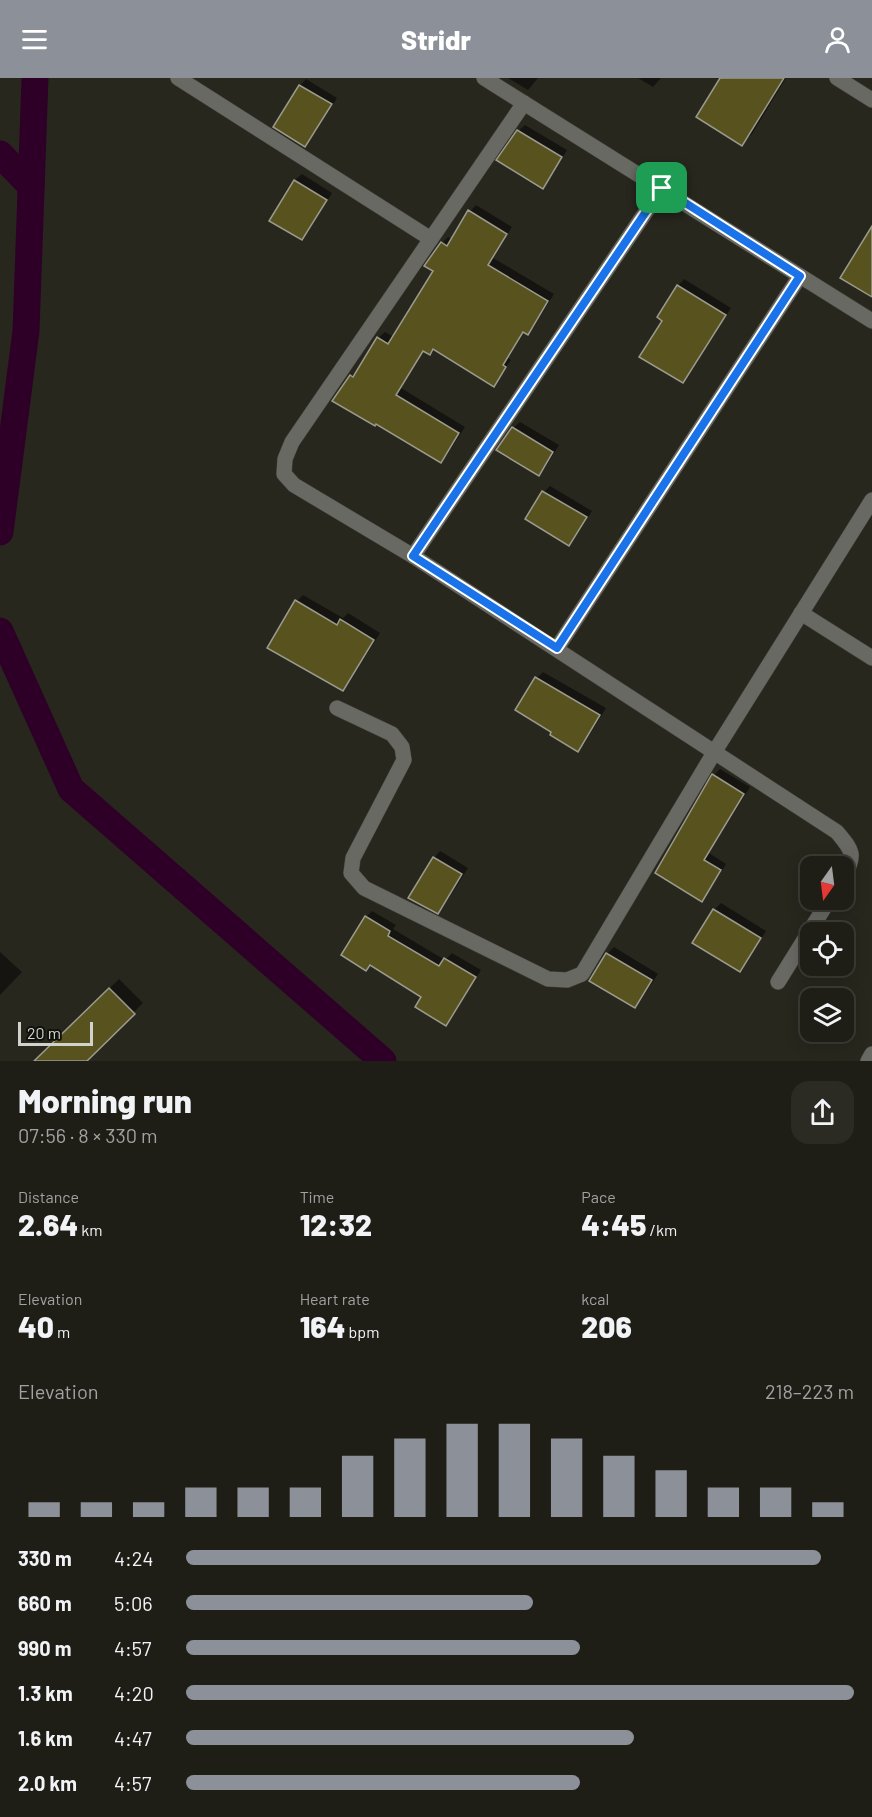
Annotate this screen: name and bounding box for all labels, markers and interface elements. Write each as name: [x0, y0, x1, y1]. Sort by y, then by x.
icon: menu: [18, 23, 51, 56]
text: Stridr: [401, 23, 471, 55]
icon: person: [821, 23, 854, 56]
pin: [636, 162, 687, 213]
icon: arrive: [645, 171, 678, 204]
north arrow: [800, 856, 854, 910]
map controls: [800, 856, 854, 1042]
button: locate: [800, 922, 854, 976]
button: layers: [800, 988, 854, 1042]
scale bar: [18, 1019, 93, 1046]
text: 20 m: [27, 1023, 61, 1042]
text: Morning run: [18, 1080, 192, 1120]
button: share: [791, 1081, 854, 1144]
text: 07:56 · 8 × 330 m: [18, 1123, 158, 1147]
text: Distance: [18, 1187, 79, 1206]
text: Time: [300, 1187, 334, 1206]
text: Pace: [581, 1187, 616, 1206]
text: 2.64: [18, 1206, 78, 1242]
text: 12:32: [300, 1206, 372, 1242]
text: 4:45: [581, 1206, 646, 1242]
text: km: [78, 1220, 103, 1239]
text: /km: [646, 1220, 677, 1239]
text: Elevation: [18, 1289, 82, 1308]
text: Heart rate: [300, 1289, 370, 1308]
text: kcal: [581, 1289, 609, 1308]
text: 40: [18, 1308, 54, 1344]
text: 164: [300, 1308, 345, 1344]
text: 206: [581, 1308, 632, 1344]
text: m: [54, 1322, 70, 1341]
text: bpm: [345, 1322, 379, 1341]
text: Elevation: [18, 1379, 99, 1403]
text: 218–223 m: [765, 1379, 854, 1403]
text: 330 m: [18, 1546, 72, 1570]
text: 4:24: [114, 1546, 154, 1570]
text: 660 m: [18, 1591, 72, 1615]
text: 5:06: [114, 1591, 153, 1615]
text: 990 m: [18, 1636, 71, 1660]
text: 4:57: [114, 1636, 152, 1660]
text: 1.3 km: [18, 1681, 73, 1705]
text: 4:20: [114, 1681, 154, 1705]
text: 1.6 km: [18, 1726, 73, 1750]
text: 4:47: [114, 1726, 152, 1750]
text: 2.0 km: [18, 1771, 77, 1795]
text: 4:57: [114, 1771, 152, 1795]

